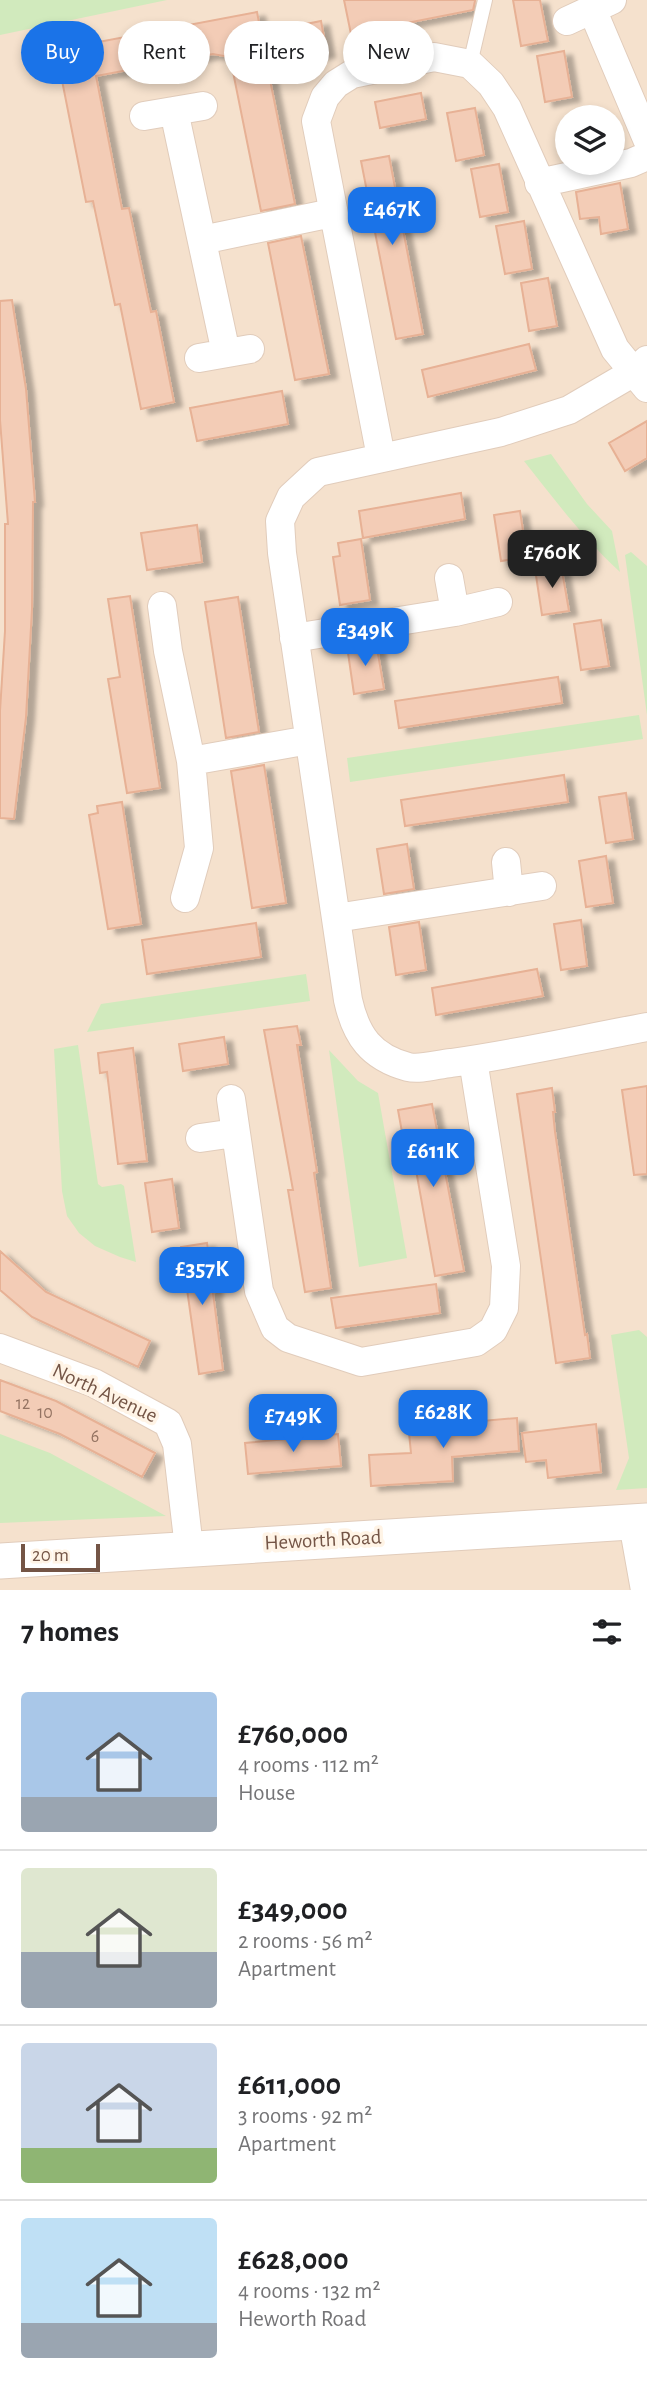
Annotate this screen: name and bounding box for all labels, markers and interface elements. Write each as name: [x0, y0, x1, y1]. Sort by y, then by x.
chip: Buy: [21, 21, 104, 84]
chip: Rent: [118, 21, 210, 84]
chip: Filters: [224, 21, 329, 84]
chip: New: [343, 21, 434, 84]
map controls: [555, 105, 625, 175]
button: layers: [555, 105, 625, 175]
pin: £467K: [343, 188, 441, 247]
text: £467K: [364, 198, 420, 221]
pin: £760K: [503, 530, 601, 590]
text: £760K: [524, 541, 580, 564]
pin: £349K: [316, 608, 414, 668]
text: £349K: [337, 619, 393, 642]
pin: £611K: [384, 1130, 482, 1189]
text: £611K: [407, 1140, 459, 1163]
pin: £357K: [153, 1248, 251, 1307]
text: £357K: [175, 1258, 229, 1281]
street label: North Avenue: [49, 1360, 161, 1426]
pin: £628K: [394, 1390, 492, 1450]
pin: £749K: [244, 1394, 342, 1454]
house number: 12: [16, 1395, 30, 1413]
text: £628K: [415, 1401, 471, 1424]
house number: 10: [37, 1404, 53, 1422]
text: £749K: [265, 1405, 321, 1428]
house number: 6: [91, 1428, 99, 1446]
street label: Heworth Road: [264, 1526, 382, 1554]
scale bar: [21, 1541, 100, 1573]
text: 20 m: [32, 1546, 69, 1565]
icon: filters: [588, 1613, 626, 1651]
text: 7 homes: [21, 1617, 119, 1647]
text: £760,000: [238, 1719, 348, 1749]
icon: home: [77, 1720, 161, 1804]
text: 4 rooms · 112 m²: [238, 1754, 379, 1777]
text: House: [238, 1782, 295, 1805]
text: £349,000: [238, 1895, 348, 1925]
icon: home: [77, 1896, 161, 1980]
text: 2 rooms · 56 m²: [238, 1930, 372, 1953]
text: Apartment: [238, 1958, 336, 1981]
text: £611,000: [238, 2070, 341, 2100]
icon: home: [77, 2071, 161, 2155]
text: 3 rooms · 92 m²: [238, 2105, 372, 2128]
text: Apartment: [238, 2133, 336, 2156]
text: £628,000: [238, 2245, 349, 2275]
icon: home: [77, 2246, 161, 2330]
text: 4 rooms · 132 m²: [238, 2280, 380, 2303]
text: Heworth Road: [238, 2308, 366, 2331]

